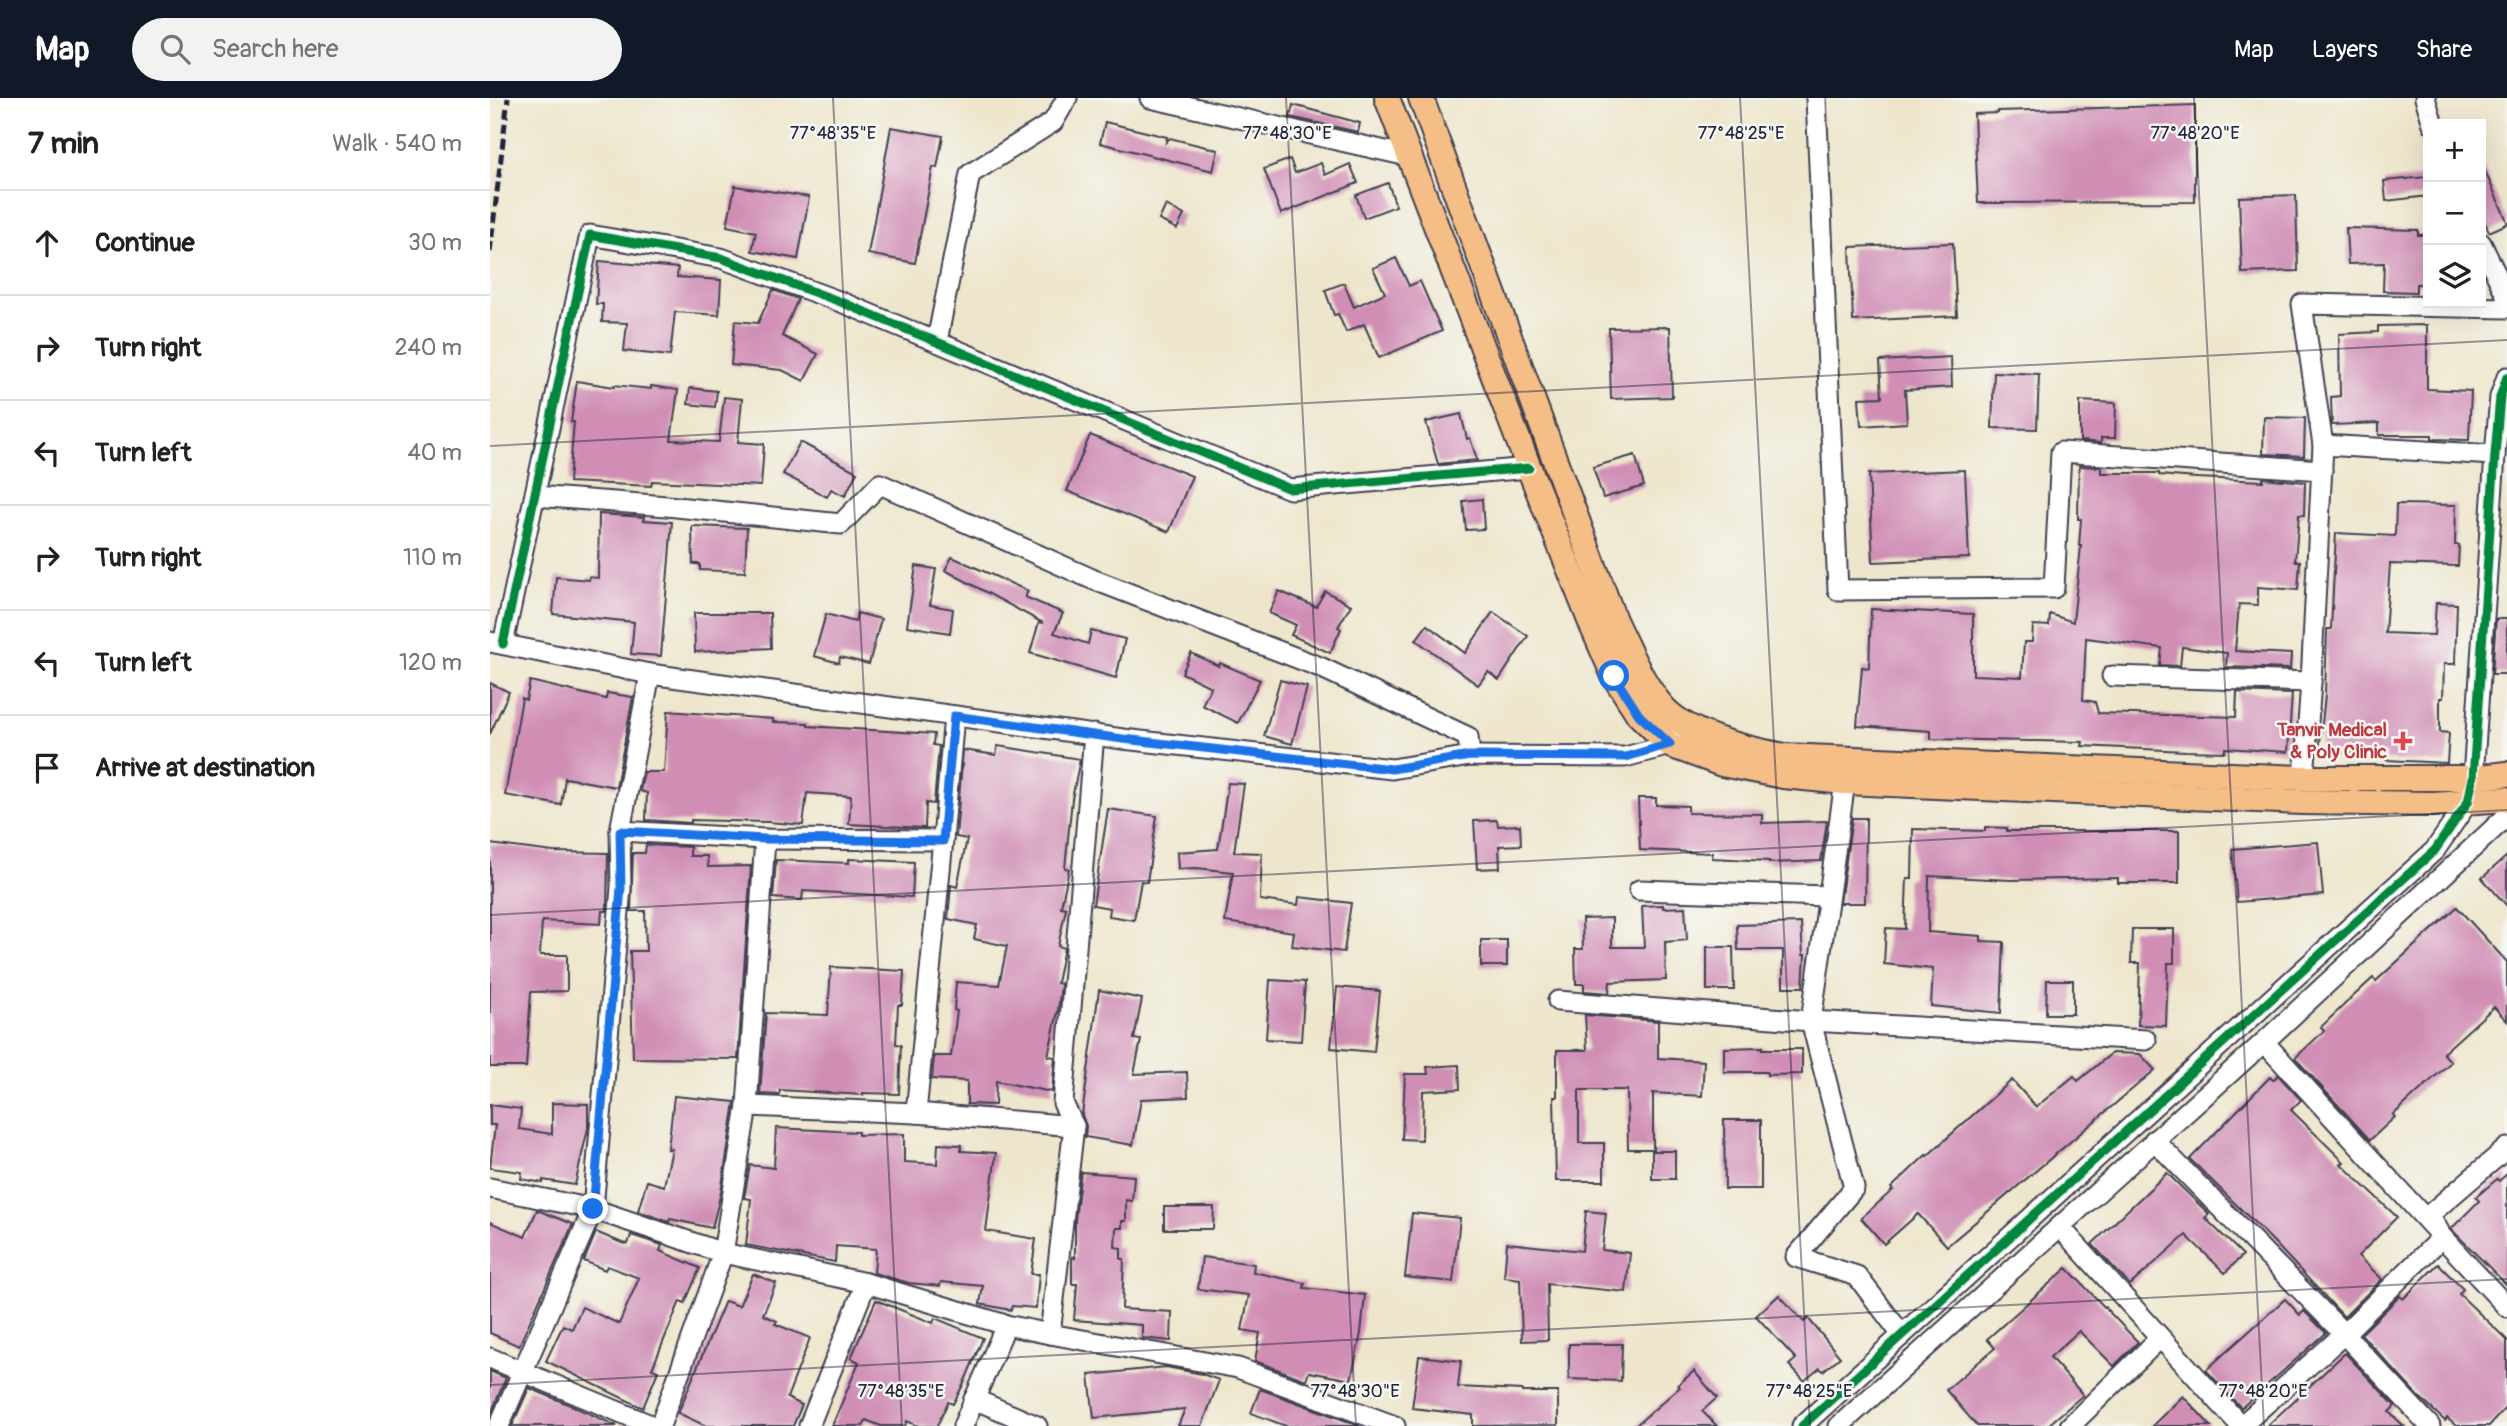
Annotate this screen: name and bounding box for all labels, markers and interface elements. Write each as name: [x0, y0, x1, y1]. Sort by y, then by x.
search box: [132, 18, 622, 81]
text: Map: [35, 29, 90, 70]
icon: search: [156, 30, 194, 68]
text: Search here: [212, 33, 339, 65]
text: Map: [2234, 35, 2274, 64]
text: Layers: [2312, 35, 2378, 64]
text: Share: [2416, 35, 2472, 64]
map controls: [2423, 119, 2486, 308]
button: +: [2423, 119, 2486, 182]
text: 77°48'35"E: [790, 122, 876, 145]
text: 77°48'30"E: [1242, 122, 1332, 145]
text: 77°48'25"E: [1698, 122, 1784, 145]
text: 77°48'20"E: [2150, 122, 2240, 145]
text: 7 min: [28, 125, 99, 162]
text: Walk · 540 m: [332, 129, 462, 158]
button: −: [2423, 182, 2486, 245]
icon: ahead: [28, 224, 66, 262]
text: Continue: [95, 227, 195, 259]
text: 30 m: [408, 228, 462, 257]
button: layers: [2423, 245, 2486, 308]
icon: right: [28, 329, 66, 367]
text: Turn right: [95, 332, 201, 364]
text: 240 m: [395, 333, 462, 362]
icon: left: [28, 434, 66, 472]
text: Turn left: [95, 437, 191, 469]
text: 40 m: [408, 438, 462, 467]
icon: right: [28, 539, 66, 577]
text: Turn right: [95, 542, 201, 574]
text: 110 m: [403, 543, 462, 572]
icon: left: [28, 644, 66, 682]
text: Turn left: [95, 647, 191, 679]
text: 120 m: [399, 648, 462, 677]
route start: [1598, 660, 1629, 691]
place label: Tanvir Medical & Poly Clinic: [2276, 718, 2387, 764]
marker: Tanvir Medical & Poly Clinic: [2393, 731, 2413, 751]
icon: arrive: [28, 749, 66, 787]
text: Arrive at destination: [95, 752, 315, 784]
route end: [577, 1193, 608, 1224]
text: 77°48'35"E: [858, 1380, 944, 1403]
text: 77°48'30"E: [1310, 1380, 1400, 1403]
text: 77°48'25"E: [1766, 1380, 1852, 1403]
text: 77°48'20"E: [2218, 1380, 2308, 1403]

